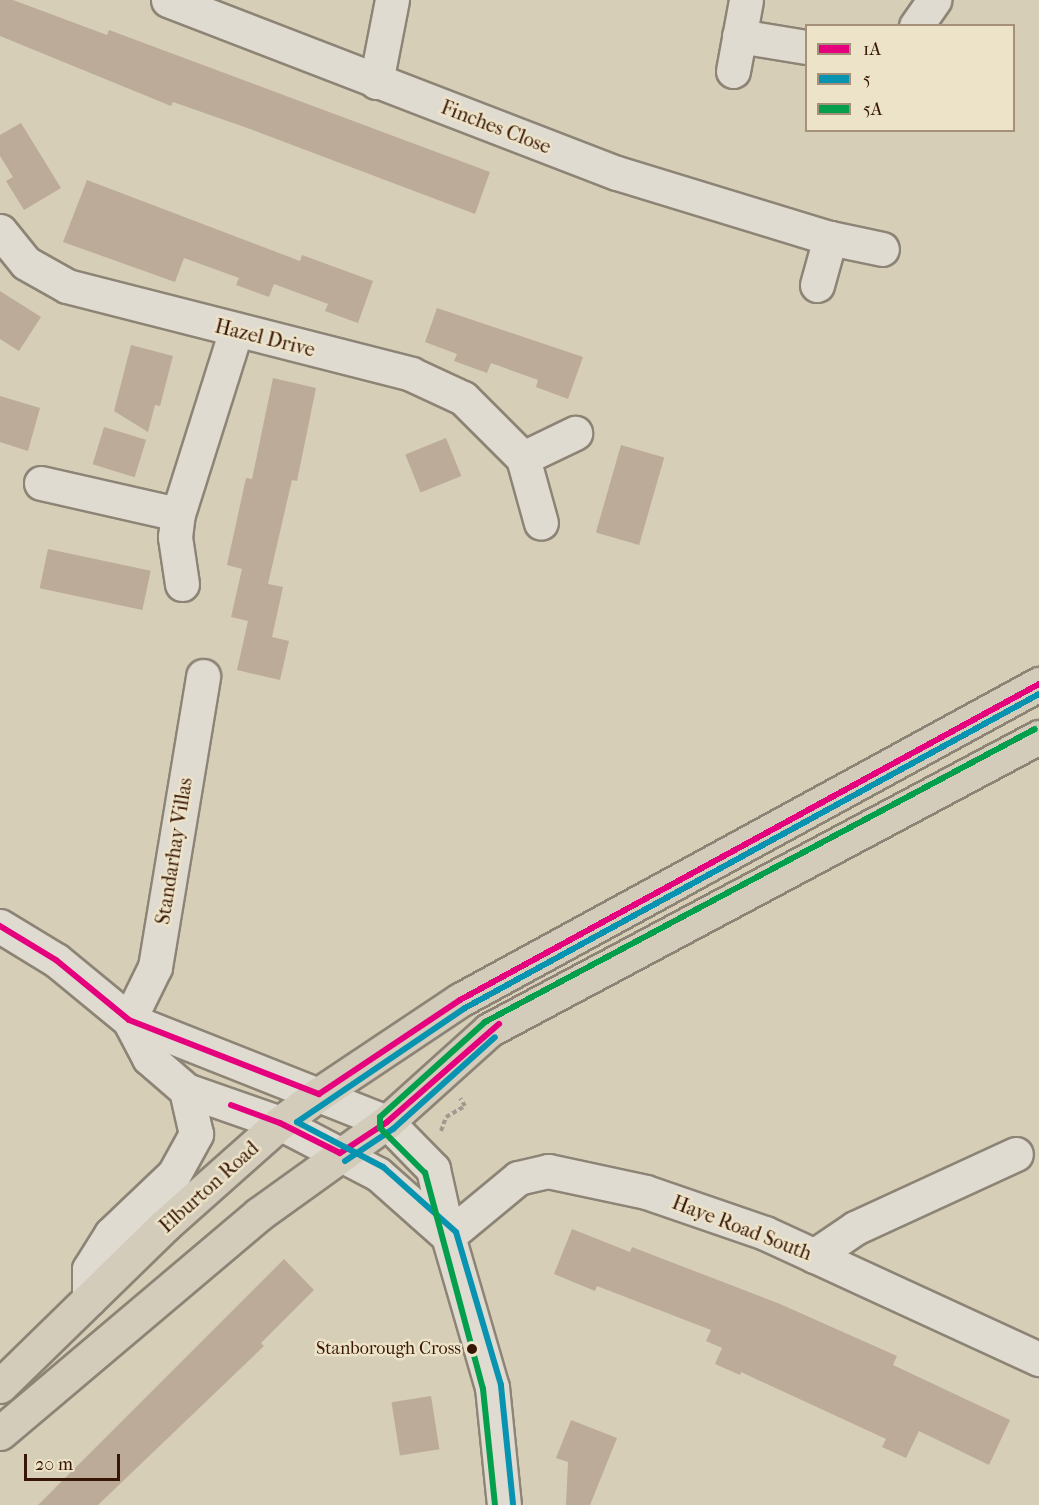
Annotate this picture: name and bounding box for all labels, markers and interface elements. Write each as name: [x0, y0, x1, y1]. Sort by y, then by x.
legend: [805, 24, 1015, 132]
text: 1A: [863, 39, 881, 60]
text: 5: [863, 69, 871, 90]
street label: Finches Close: [438, 95, 554, 159]
text: 5A: [863, 99, 882, 120]
street label: Hazel Drive: [212, 314, 318, 362]
street label: Standarhay Villas: [151, 776, 197, 926]
street label: Elburton Road: [154, 1136, 264, 1238]
street label: Haye Road South: [669, 1190, 815, 1266]
place label: Stanborough Cross: [316, 1338, 461, 1360]
marker: Stanborough Cross: [466, 1343, 478, 1355]
scale bar: [27, 1442, 123, 1480]
text: 20 m: [35, 1454, 73, 1475]

